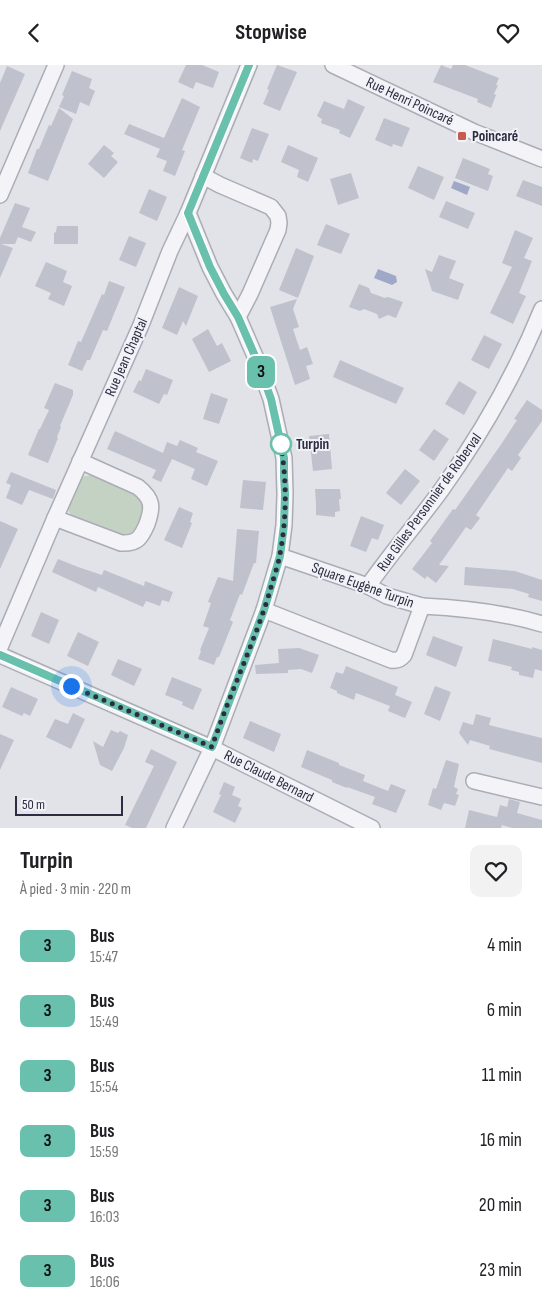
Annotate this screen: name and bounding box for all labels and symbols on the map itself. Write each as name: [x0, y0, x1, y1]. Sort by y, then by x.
street label: Rue Henri Poincaré: [363, 73, 457, 130]
place label: Poincaré: [472, 127, 518, 146]
marker: Poincaré: [456, 130, 468, 142]
street label: Rue Jean Chaptal: [101, 315, 152, 399]
line badge: 3: [245, 356, 277, 388]
street label: Rue Gilles Personnier de Roberval: [373, 429, 486, 575]
marker: Turpin: [270, 433, 292, 455]
place label: Turpin: [296, 435, 329, 454]
street label: Square Eugène Turpin: [309, 558, 417, 613]
your location: [59, 674, 84, 699]
street label: Rue Claude Bernard: [221, 746, 317, 807]
scale bar: [15, 793, 122, 816]

